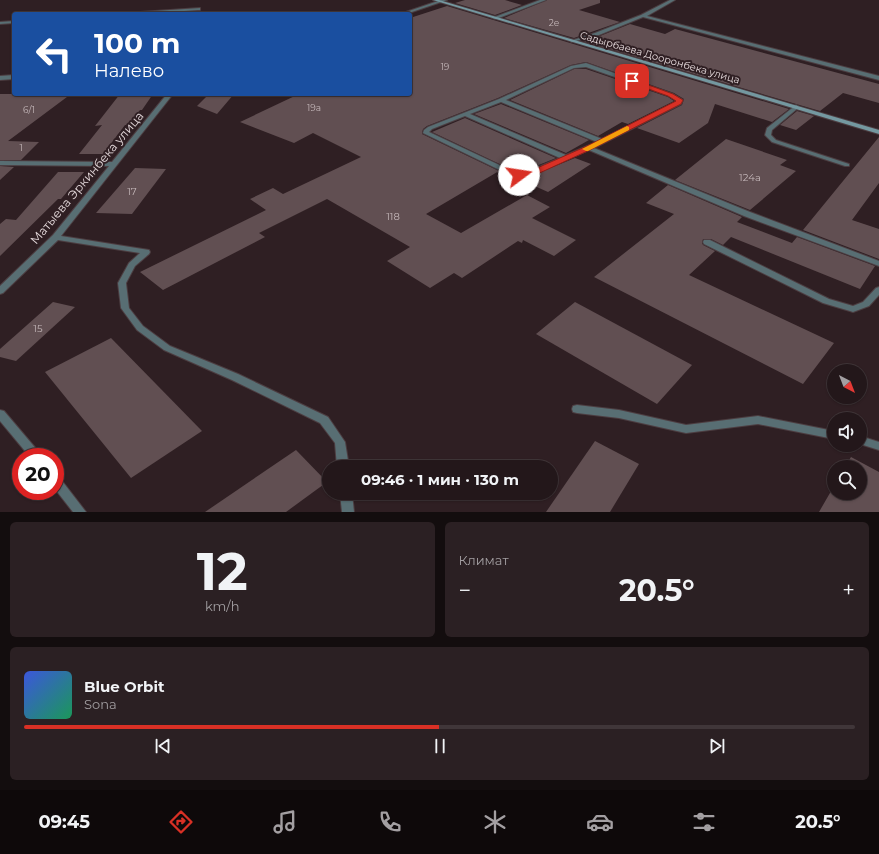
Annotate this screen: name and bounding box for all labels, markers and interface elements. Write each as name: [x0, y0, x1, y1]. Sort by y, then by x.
house number: 2е: [549, 17, 560, 28]
text: 100 m: [94, 26, 180, 60]
icon: left: [28, 28, 80, 80]
street label: Садырбаева Дооронбека улица: [578, 28, 741, 87]
text: Налево: [94, 60, 164, 82]
house number: 19: [441, 61, 450, 72]
pin: [615, 64, 649, 98]
icon: arrive: [621, 70, 643, 92]
house number: 19a: [307, 102, 321, 113]
house number: 6/1: [23, 104, 35, 115]
street label: Матыева Эркинбека улица: [27, 108, 146, 247]
house number: 1: [19, 142, 23, 153]
position arrow: [498, 154, 540, 196]
house number: 124а: [739, 171, 761, 184]
house number: 17: [127, 185, 137, 198]
house number: 118: [386, 210, 400, 223]
house number: 15: [33, 322, 43, 335]
north arrow: [827, 364, 867, 404]
map controls: [827, 364, 867, 500]
button: sound: [827, 412, 867, 452]
speed limit sign: 20: [12, 448, 64, 500]
button: search: [827, 460, 867, 500]
text: 09:46 · 1 мин · 130 m: [361, 470, 519, 489]
text: 12: [197, 540, 248, 603]
text: Климат: [459, 552, 509, 568]
text: 20.5°: [619, 572, 695, 609]
text: −: [459, 577, 471, 604]
text: +: [842, 577, 855, 604]
text: km/h: [205, 598, 240, 614]
text: Blue Orbit: [84, 677, 164, 696]
text: Sona: [84, 696, 117, 712]
icon: previous: [152, 735, 174, 757]
icon: pause: [429, 735, 451, 757]
icon: next: [706, 735, 728, 757]
icon: directions: [167, 808, 195, 836]
icon: music: [271, 808, 299, 836]
icon: phone: [376, 808, 404, 836]
icon: climate: [481, 808, 509, 836]
icon: car: [586, 808, 614, 836]
icon: filters: [690, 808, 718, 836]
text: 09:45: [38, 811, 90, 833]
text: 20.5°: [795, 811, 841, 833]

